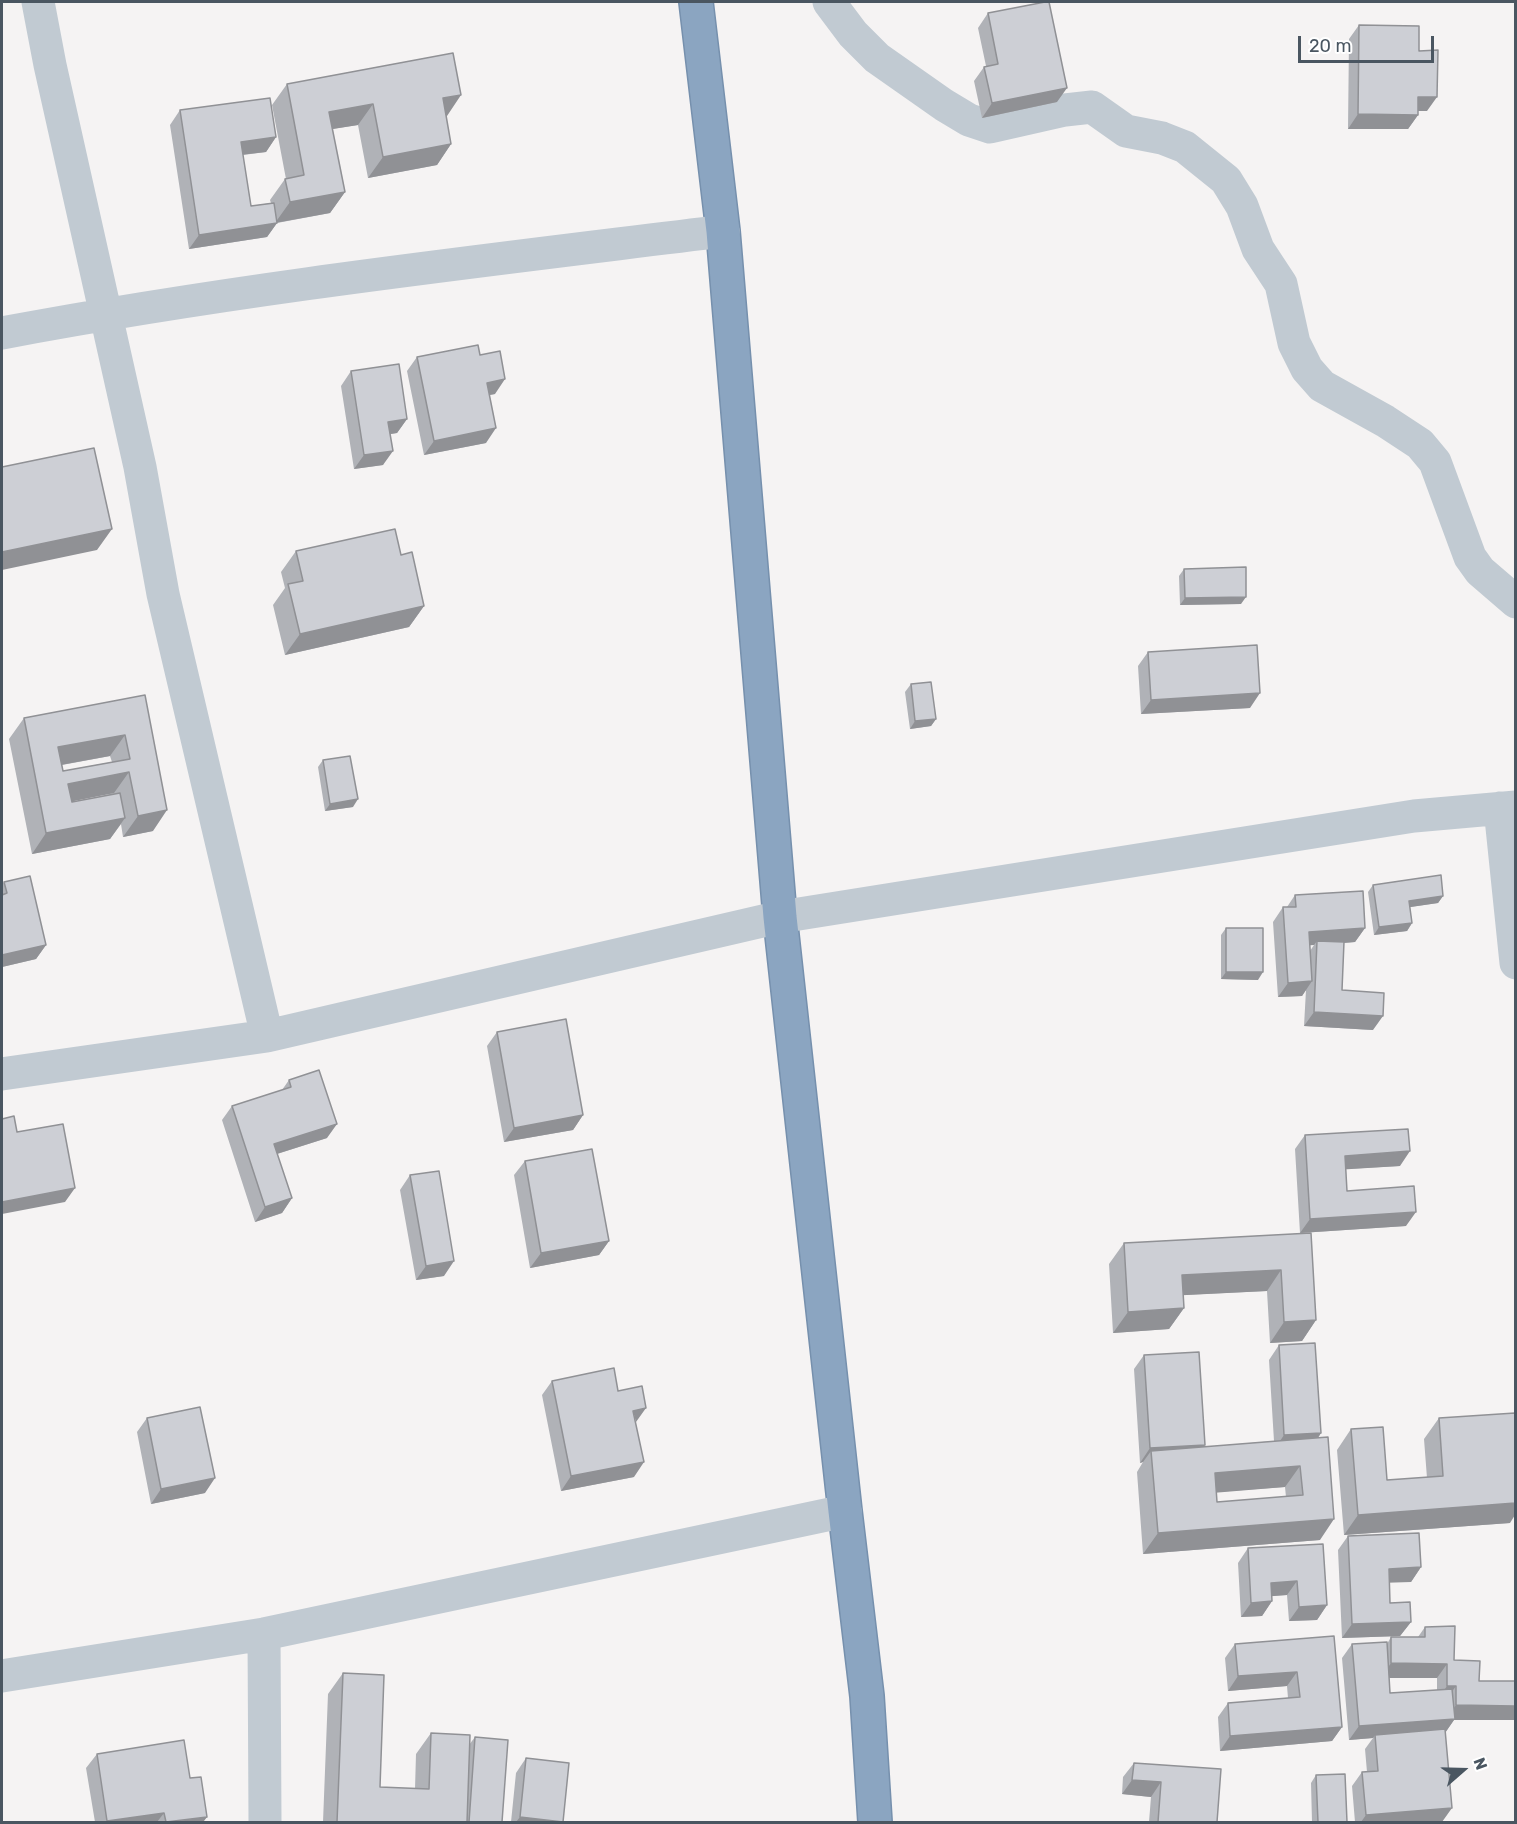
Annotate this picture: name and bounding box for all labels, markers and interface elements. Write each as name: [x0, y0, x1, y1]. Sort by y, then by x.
scale bar: [1301, 24, 1438, 62]
text: 20 m: [1309, 35, 1351, 57]
north arrow: [1433, 1740, 1493, 1800]
text: N: [1469, 1755, 1491, 1772]

